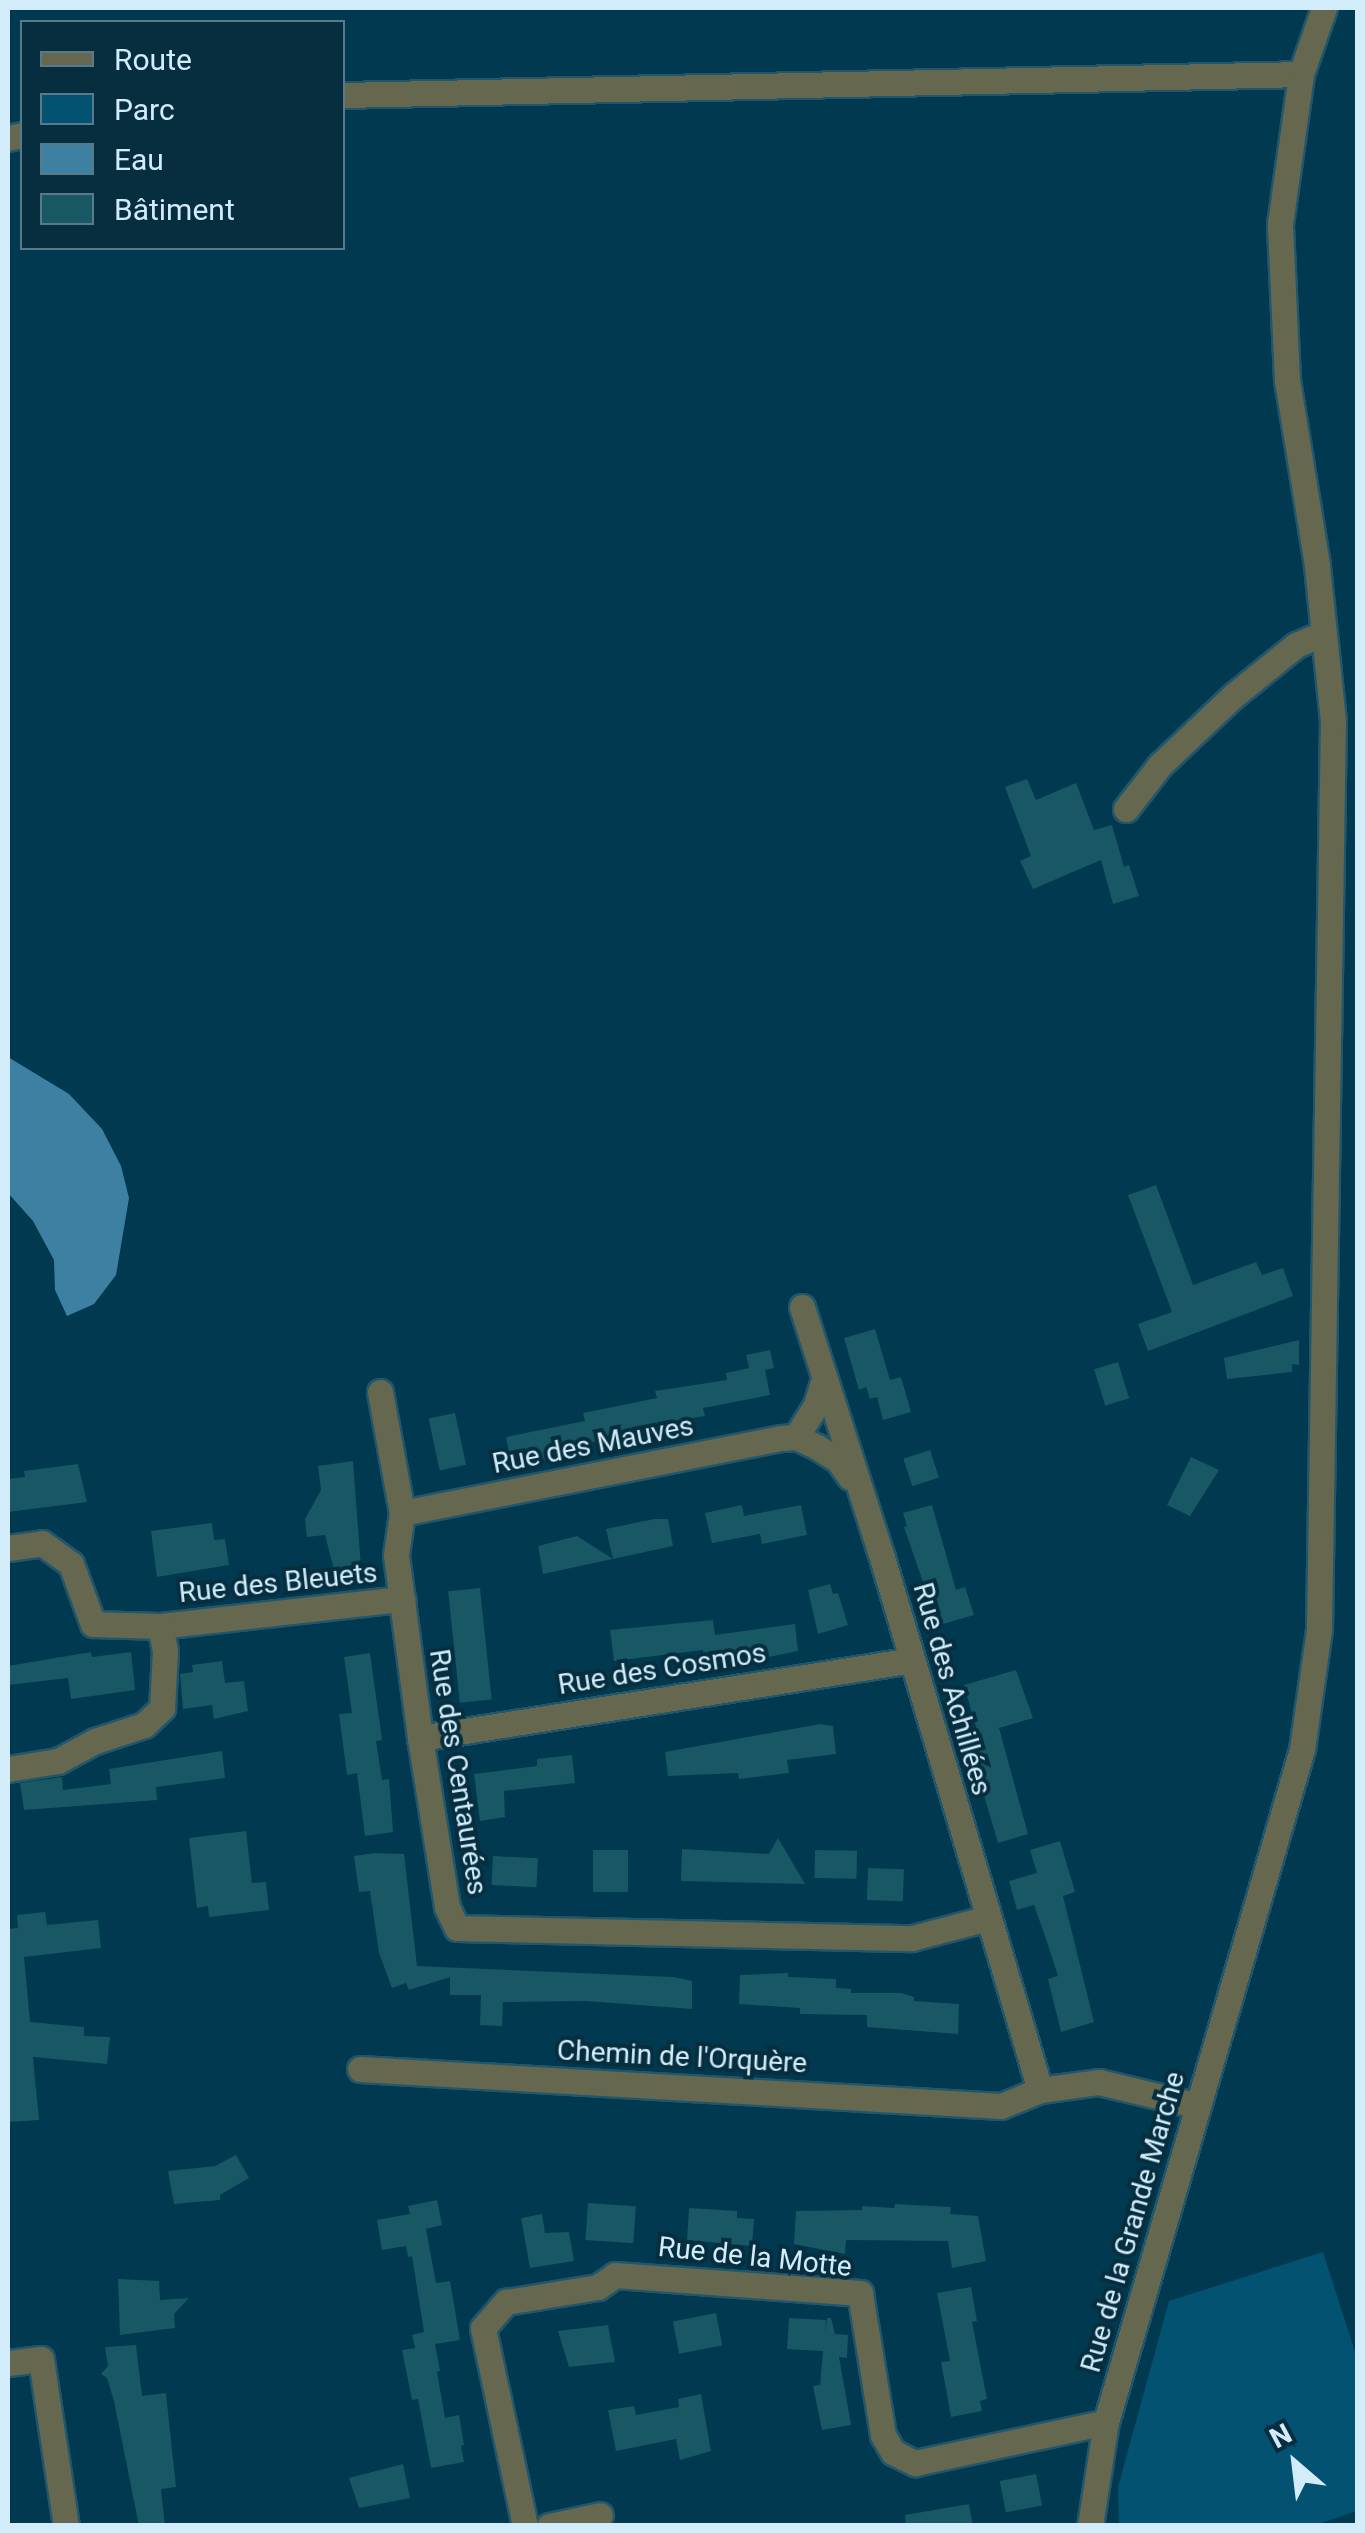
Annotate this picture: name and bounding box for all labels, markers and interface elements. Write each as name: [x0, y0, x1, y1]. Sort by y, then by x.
legend: [20, 20, 345, 250]
text: Route: [114, 42, 192, 77]
text: Parc: [114, 92, 175, 127]
text: Eau: [114, 142, 164, 177]
text: Bâtiment: [114, 192, 235, 227]
street label: Rue des Mauves: [490, 1409, 696, 1481]
street label: Rue des Bleuets: [177, 1556, 379, 1610]
street label: Rue des Achillées: [906, 1579, 998, 1799]
street label: Rue des Cosmos: [556, 1636, 768, 1702]
street label: Rue des Centaurées: [422, 1647, 494, 1897]
street label: Chemin de l'Orquère: [556, 2034, 808, 2080]
street label: Rue de la Grande Marche: [1074, 2068, 1192, 2376]
street label: Rue de la Motte: [656, 2230, 854, 2284]
north arrow: [1245, 2413, 1345, 2513]
text: N: [1264, 2417, 1297, 2455]

